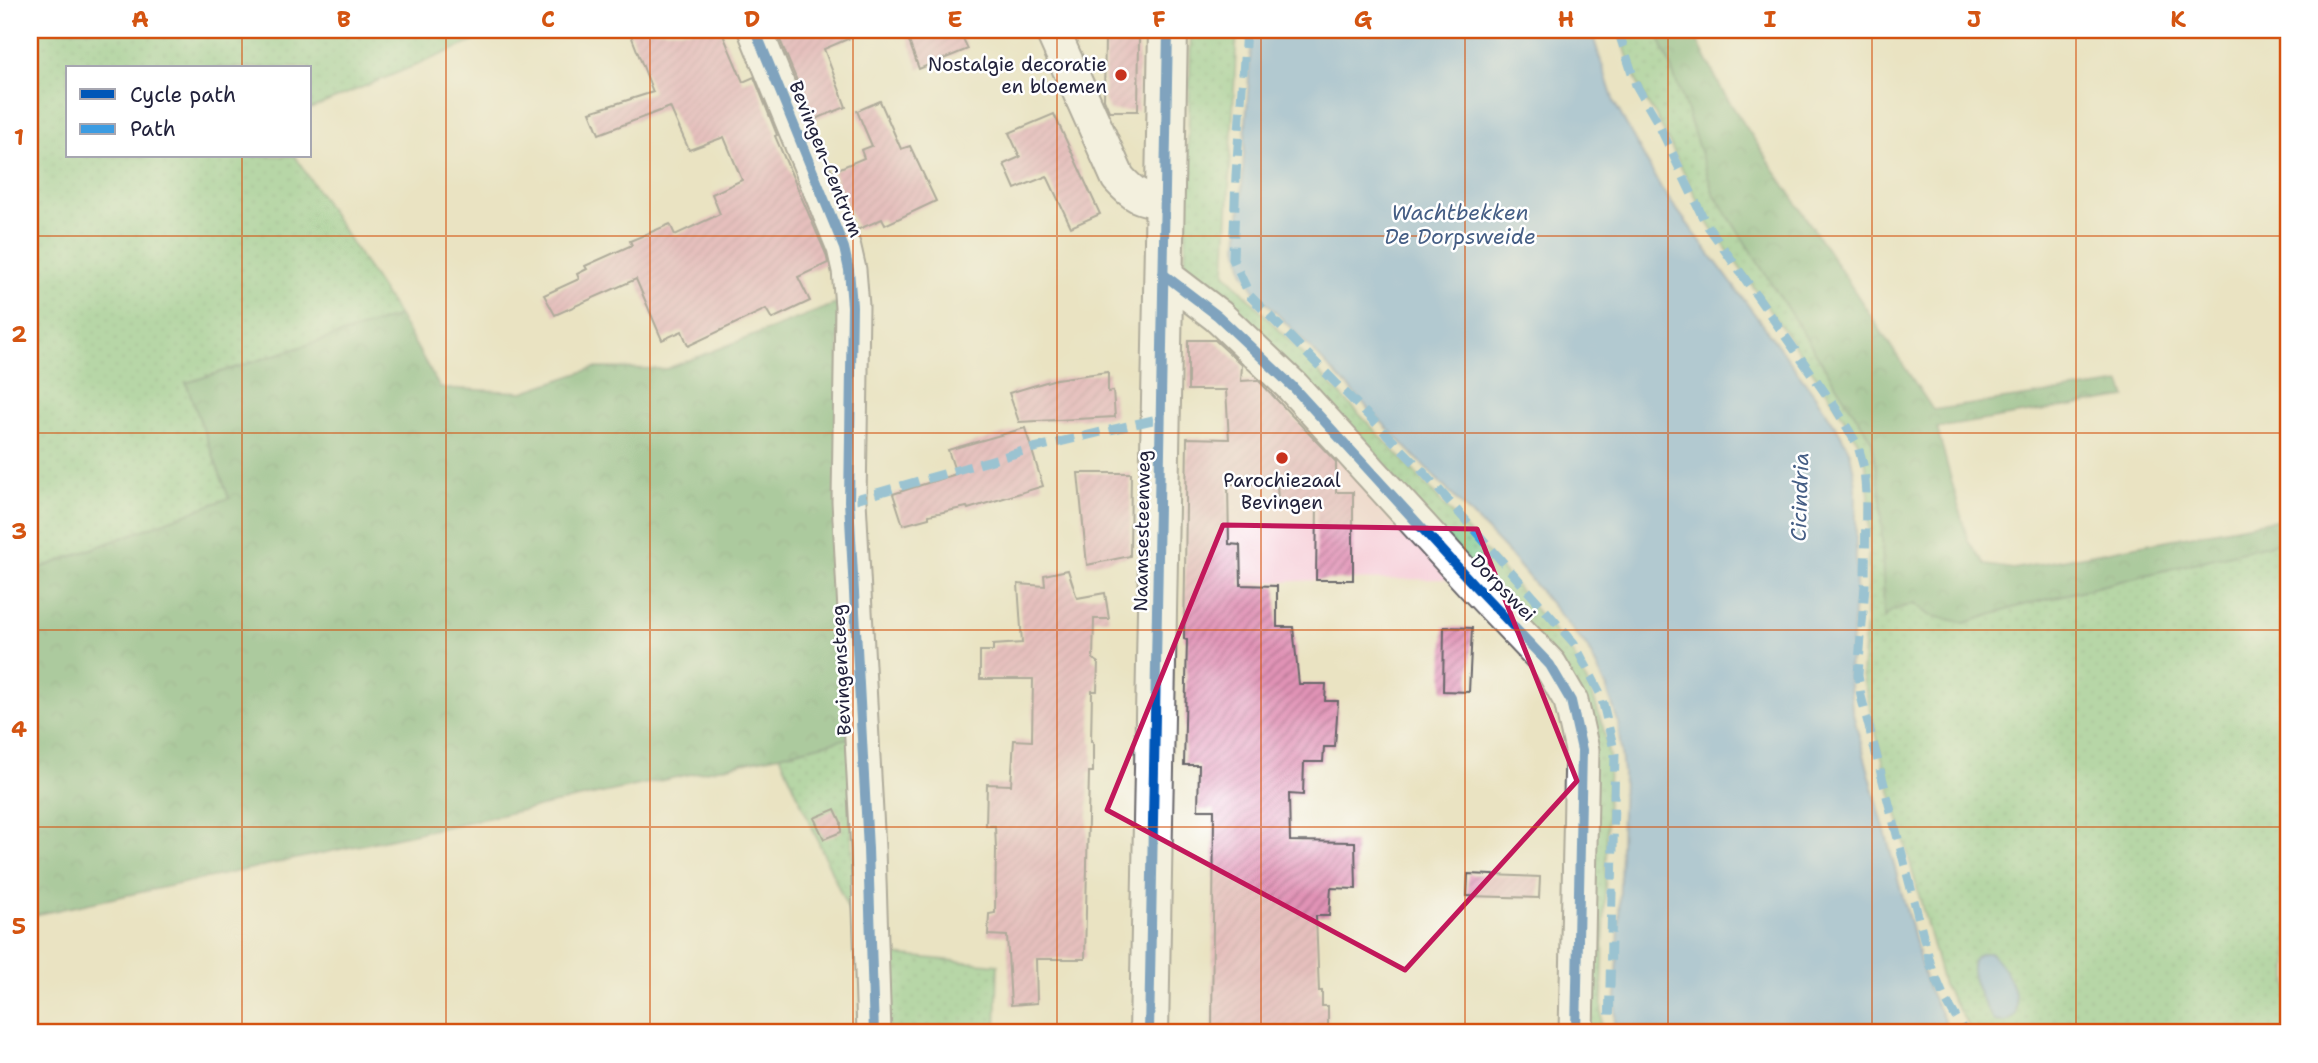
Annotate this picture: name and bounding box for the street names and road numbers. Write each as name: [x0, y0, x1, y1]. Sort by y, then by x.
street label: Bevingen-Centrum: [783, 77, 869, 241]
street label: Naamsesteenweg: [1128, 450, 1156, 612]
street label: Dorpswei: [1465, 549, 1541, 627]
street label: Bevingensteeg: [825, 604, 857, 736]

